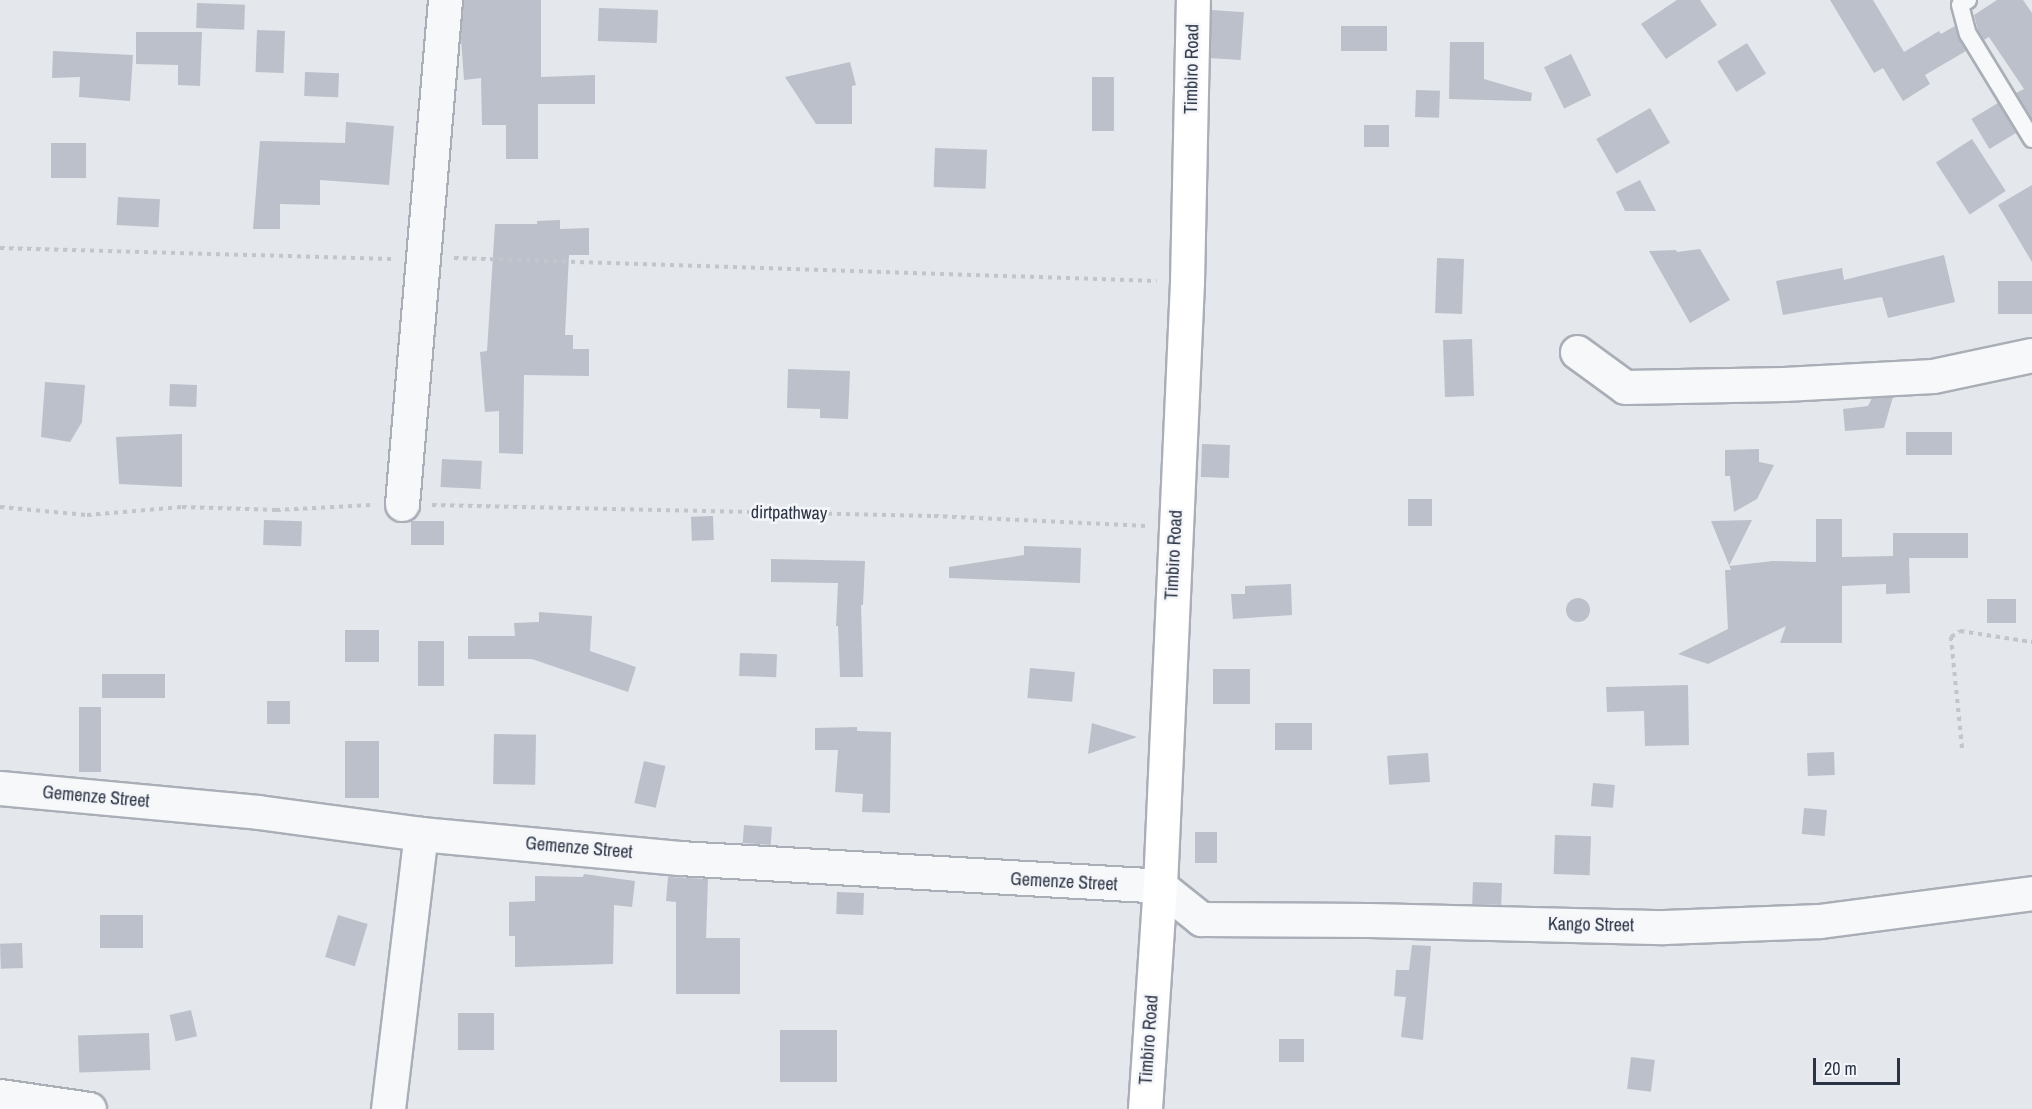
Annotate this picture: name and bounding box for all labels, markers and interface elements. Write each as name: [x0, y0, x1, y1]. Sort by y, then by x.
street label: Timbiro Road: [1180, 24, 1204, 114]
street label: dirtpathway: [751, 502, 827, 524]
street label: Timbiro Road: [1161, 510, 1187, 600]
street label: Gemenze Street: [42, 782, 150, 812]
street label: Gemenze Street: [525, 833, 633, 863]
street label: Gemenze Street: [1010, 868, 1118, 896]
street label: Kango Street: [1548, 913, 1634, 937]
street label: Timbiro Road: [1135, 994, 1163, 1086]
scale bar: [1816, 1046, 1903, 1084]
text: 20 m: [1824, 1056, 1857, 1081]

